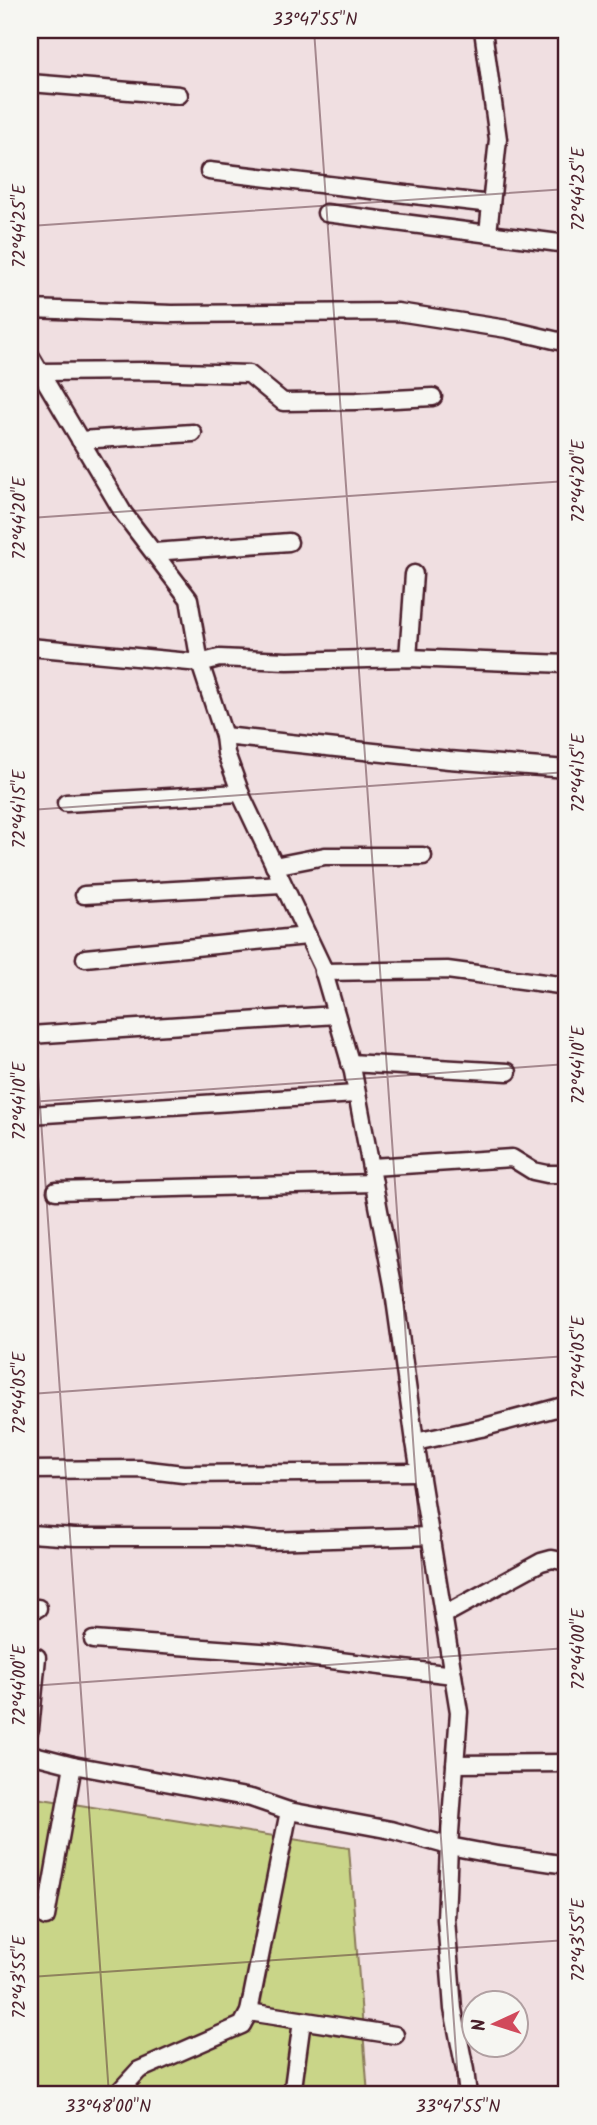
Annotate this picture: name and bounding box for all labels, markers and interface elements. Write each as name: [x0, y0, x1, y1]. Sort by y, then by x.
text: 33°47'55"N: [273, 6, 357, 35]
text: 72°44'25"E: [565, 147, 594, 231]
text: 72°44'25"E: [6, 184, 35, 268]
text: 72°44'20"E: [565, 439, 594, 523]
text: 72°44'20"E: [6, 476, 35, 560]
text: 72°44'15"E: [565, 733, 594, 813]
text: 72°44'15"E: [6, 769, 35, 849]
text: 72°44'10"E: [565, 1025, 594, 1104]
text: 72°44'10"E: [6, 1061, 35, 1140]
text: 72°44'05"E: [565, 1315, 594, 1398]
text: 72°44'05"E: [6, 1351, 35, 1434]
text: 72°44'00"E: [565, 1608, 594, 1690]
text: 72°44'00"E: [6, 1644, 35, 1726]
text: 72°43'55"E: [565, 1898, 594, 1982]
text: 72°43'55"E: [6, 1935, 35, 2019]
north arrow: [461, 1988, 530, 2058]
text: N: [465, 2018, 495, 2032]
text: 33°48'00"N: [65, 2093, 151, 2122]
text: 33°47'55"N: [416, 2093, 500, 2122]

